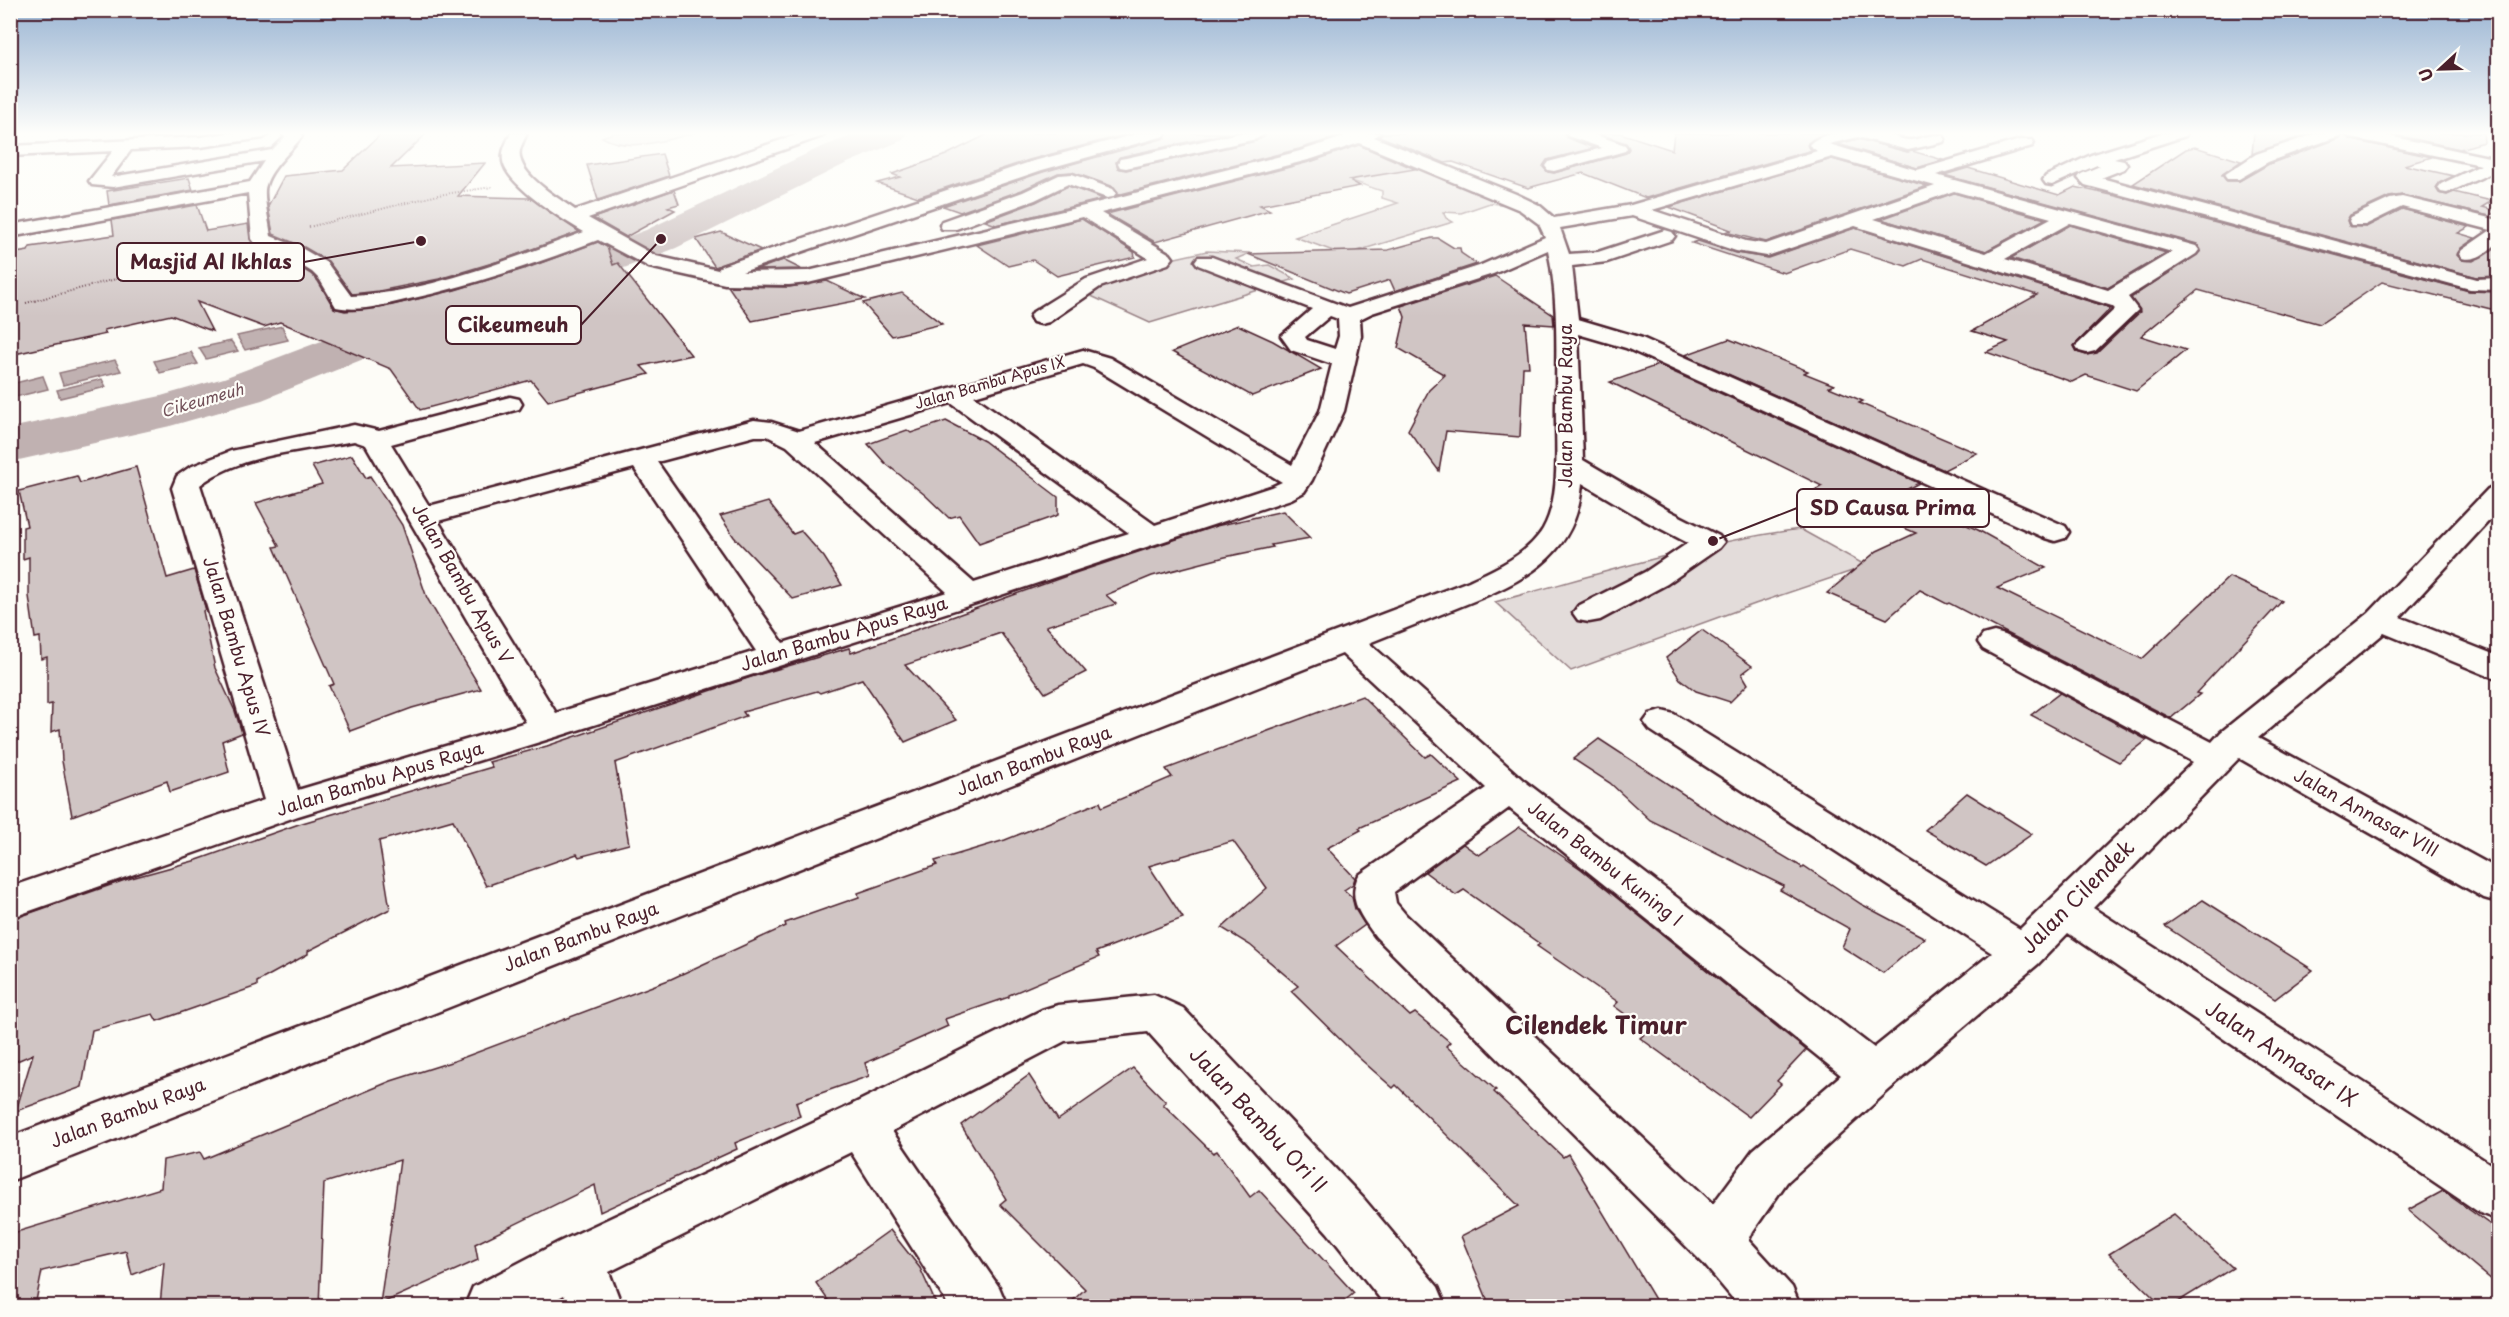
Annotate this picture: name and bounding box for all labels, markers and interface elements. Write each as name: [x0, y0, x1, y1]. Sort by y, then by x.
north arrow: [2410, 39, 2470, 99]
text: U: [2412, 65, 2439, 85]
callout: Masjid Al Ikhlas: [117, 243, 304, 281]
text: Masjid Al Ikhlas: [130, 246, 292, 276]
callout: Cikeumeuh: [446, 306, 581, 344]
text: Cikeumeuh: [457, 309, 569, 339]
street label: Jalan Bambu Raya: [1551, 323, 1578, 488]
street label: Jalan Bambu Apus IX: [911, 349, 1068, 414]
water label: Cikeumeuh: [158, 376, 246, 422]
callout: SD Causa Prima: [1797, 489, 1989, 527]
text: SD Causa Prima: [1810, 492, 1976, 522]
street label: Jalan Bambu Apus V: [406, 498, 521, 669]
street label: Jalan Bambu Apus IV: [197, 553, 278, 741]
street label: Jalan Bambu Apus Raya: [737, 588, 951, 677]
street label: Jalan Bambu Raya: [952, 717, 1116, 802]
street label: Jalan Bambu Apus Raya: [273, 733, 487, 822]
street label: Jalan Annasar VIII: [2289, 761, 2444, 863]
street label: Jalan Bambu Kuning I: [1523, 794, 1689, 932]
street label: Jalan Cilendek: [2012, 831, 2141, 960]
street label: Jalan Bambu Raya: [499, 893, 663, 978]
street label: Jalan Annasar IX: [2200, 991, 2365, 1114]
district label: Cilendek Timur: [1505, 1006, 1688, 1042]
street label: Jalan Bambu Ori II: [1183, 1038, 1336, 1199]
street label: Jalan Bambu Raya: [46, 1069, 210, 1154]

